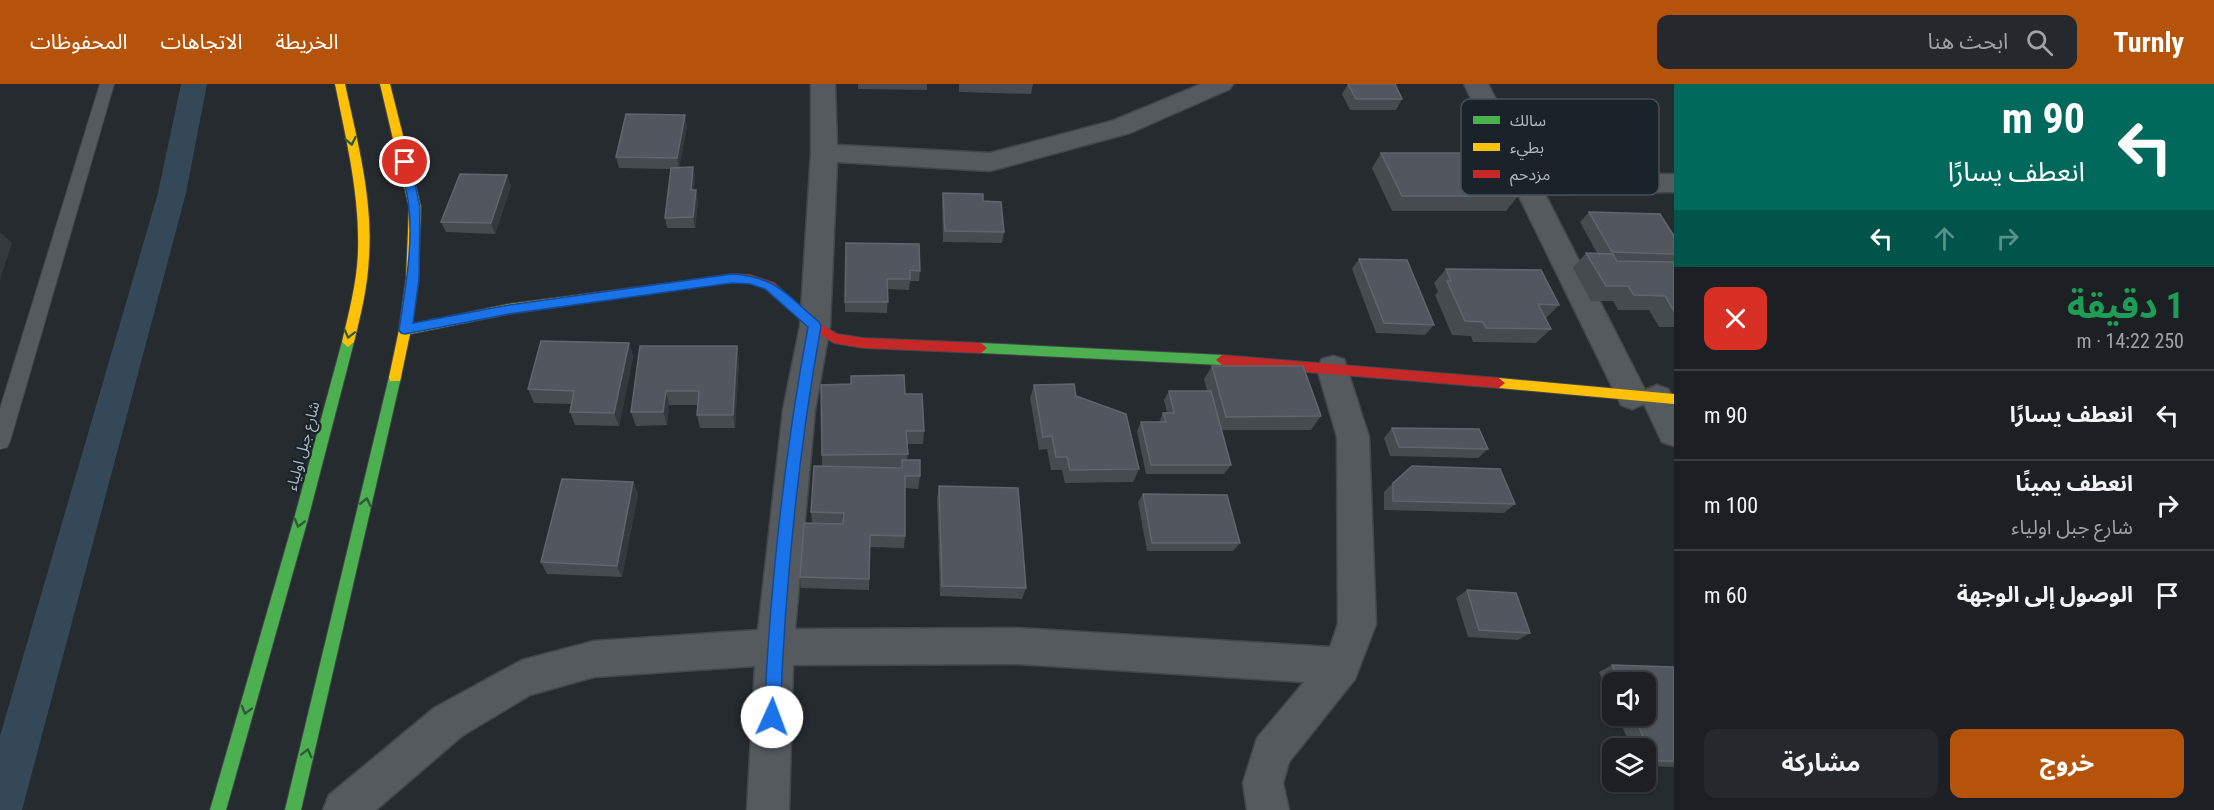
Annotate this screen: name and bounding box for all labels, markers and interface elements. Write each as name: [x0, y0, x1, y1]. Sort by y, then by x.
search box: [1657, 15, 2077, 69]
icon: search: [2023, 26, 2056, 59]
text: Turnly: [2113, 26, 2184, 59]
text: ابحث هنا: [1928, 29, 2008, 54]
text: المحفوظات: [30, 30, 127, 54]
text: الاتجاهات: [160, 30, 242, 54]
text: الخريطة: [275, 30, 338, 54]
text: 90 m: [2002, 94, 2085, 143]
legend: [1461, 99, 1659, 195]
icon: left: [2106, 108, 2184, 186]
text: سالك: [1510, 111, 1546, 130]
one-way arrow: [344, 136, 357, 146]
pin: [379, 136, 430, 187]
text: بطيء: [1510, 138, 1544, 160]
icon: arrive: [388, 145, 421, 178]
text: انعطف يسارًا: [1948, 156, 2085, 188]
text: مزدحم: [1510, 165, 1550, 187]
icon: left: [1865, 222, 1898, 255]
icon: ahead: [1928, 222, 1961, 255]
icon: right: [1991, 222, 2024, 255]
text: 1 دقيقة: [2067, 285, 2184, 327]
button: close: [1704, 287, 1767, 350]
one-way arrow: [343, 329, 356, 339]
text: 250 m · 14:22: [2077, 329, 2184, 353]
street label: شارع جبل اولياء: [282, 399, 326, 493]
icon: left: [2151, 399, 2184, 432]
text: انعطف يسارًا: [2010, 402, 2133, 427]
text: 90 m: [1704, 403, 1747, 428]
text: انعطف يمينًا: [2015, 471, 2133, 496]
icon: right: [2151, 489, 2184, 522]
text: 100 m: [1704, 493, 1758, 518]
one-way arrow: [359, 497, 372, 507]
text: شارع جبل اولياء: [2011, 515, 2133, 539]
one-way arrow: [294, 518, 307, 528]
icon: arrive: [2151, 579, 2184, 612]
text: الوصول إلى الوجهة: [1957, 582, 2133, 607]
text: 60 m: [1704, 583, 1747, 608]
map controls: [1602, 672, 1656, 792]
button: sound: [1602, 672, 1656, 726]
position arrow: [740, 685, 804, 749]
one-way arrow: [241, 704, 253, 715]
button: مشاركة: [1704, 729, 1938, 798]
button: خروج: [1950, 729, 2184, 798]
button: layers: [1602, 738, 1656, 792]
one-way arrow: [299, 748, 312, 758]

